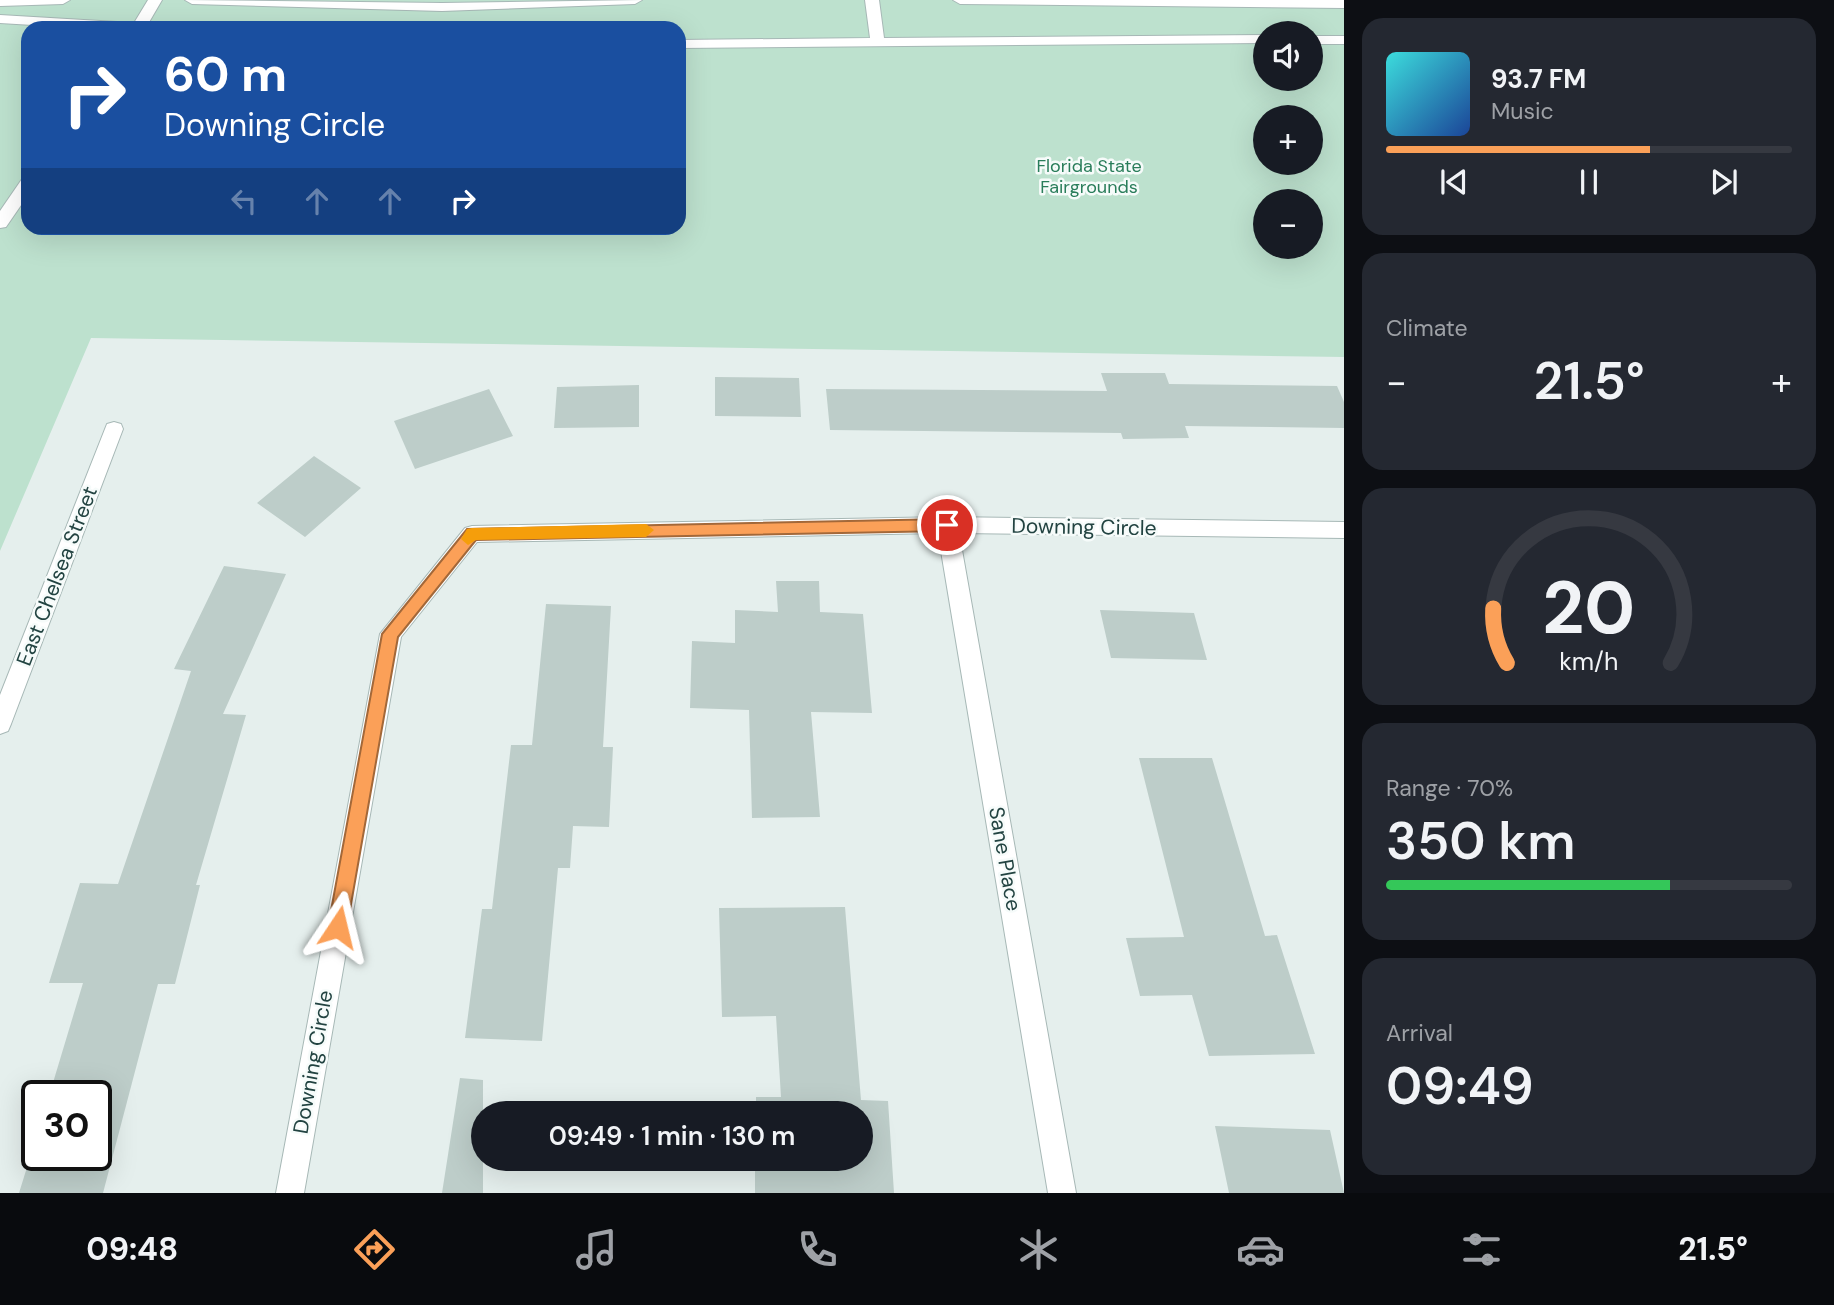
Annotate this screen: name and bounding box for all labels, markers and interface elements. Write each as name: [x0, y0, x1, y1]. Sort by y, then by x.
map controls: [1253, 21, 1323, 259]
button: sound: [1253, 21, 1323, 91]
text: 60 m: [164, 42, 287, 106]
icon: right: [49, 49, 140, 140]
text: 93.7 FM: [1491, 62, 1586, 96]
text: Music: [1491, 96, 1554, 126]
text: Downing Circle: [164, 104, 385, 146]
button: +: [1253, 105, 1323, 175]
park label: Florida State Fairgrounds: [1036, 154, 1142, 199]
icon: previous: [1435, 163, 1473, 201]
icon: pause: [1570, 163, 1608, 201]
icon: next: [1705, 163, 1743, 201]
icon: left: [225, 182, 263, 220]
icon: ahead: [298, 182, 336, 220]
icon: ahead: [371, 182, 409, 220]
icon: right: [444, 182, 482, 220]
button: −: [1253, 189, 1323, 259]
text: Climate: [1386, 313, 1468, 343]
text: 21.5°: [1533, 347, 1645, 415]
text: −: [1386, 357, 1407, 407]
text: +: [1771, 357, 1792, 407]
street label: East Chelsea Street: [10, 482, 104, 670]
pin: [917, 495, 977, 555]
icon: arrive: [928, 506, 966, 544]
street label: Downing Circle: [1011, 512, 1157, 542]
text: 20: [1543, 561, 1635, 656]
text: km/h: [1559, 644, 1619, 677]
text: Range · 70%: [1386, 773, 1513, 803]
street label: Sane Place: [982, 805, 1028, 913]
text: 350 km: [1386, 807, 1575, 875]
position arrow: [301, 890, 375, 964]
street label: Downing Circle: [287, 988, 339, 1136]
text: Arrival: [1386, 1018, 1453, 1048]
text: 09:49: [1386, 1052, 1534, 1120]
speed limit sign: 30: [21, 1080, 112, 1171]
text: 09:49 · 1 min · 130 m: [549, 1119, 795, 1153]
icon: directions: [350, 1225, 399, 1274]
icon: music: [572, 1225, 621, 1274]
icon: phone: [793, 1225, 842, 1274]
icon: climate: [1014, 1225, 1063, 1274]
icon: car: [1236, 1225, 1285, 1274]
icon: filters: [1457, 1225, 1506, 1274]
text: 09:48: [86, 1228, 178, 1270]
text: 21.5°: [1678, 1228, 1748, 1270]

